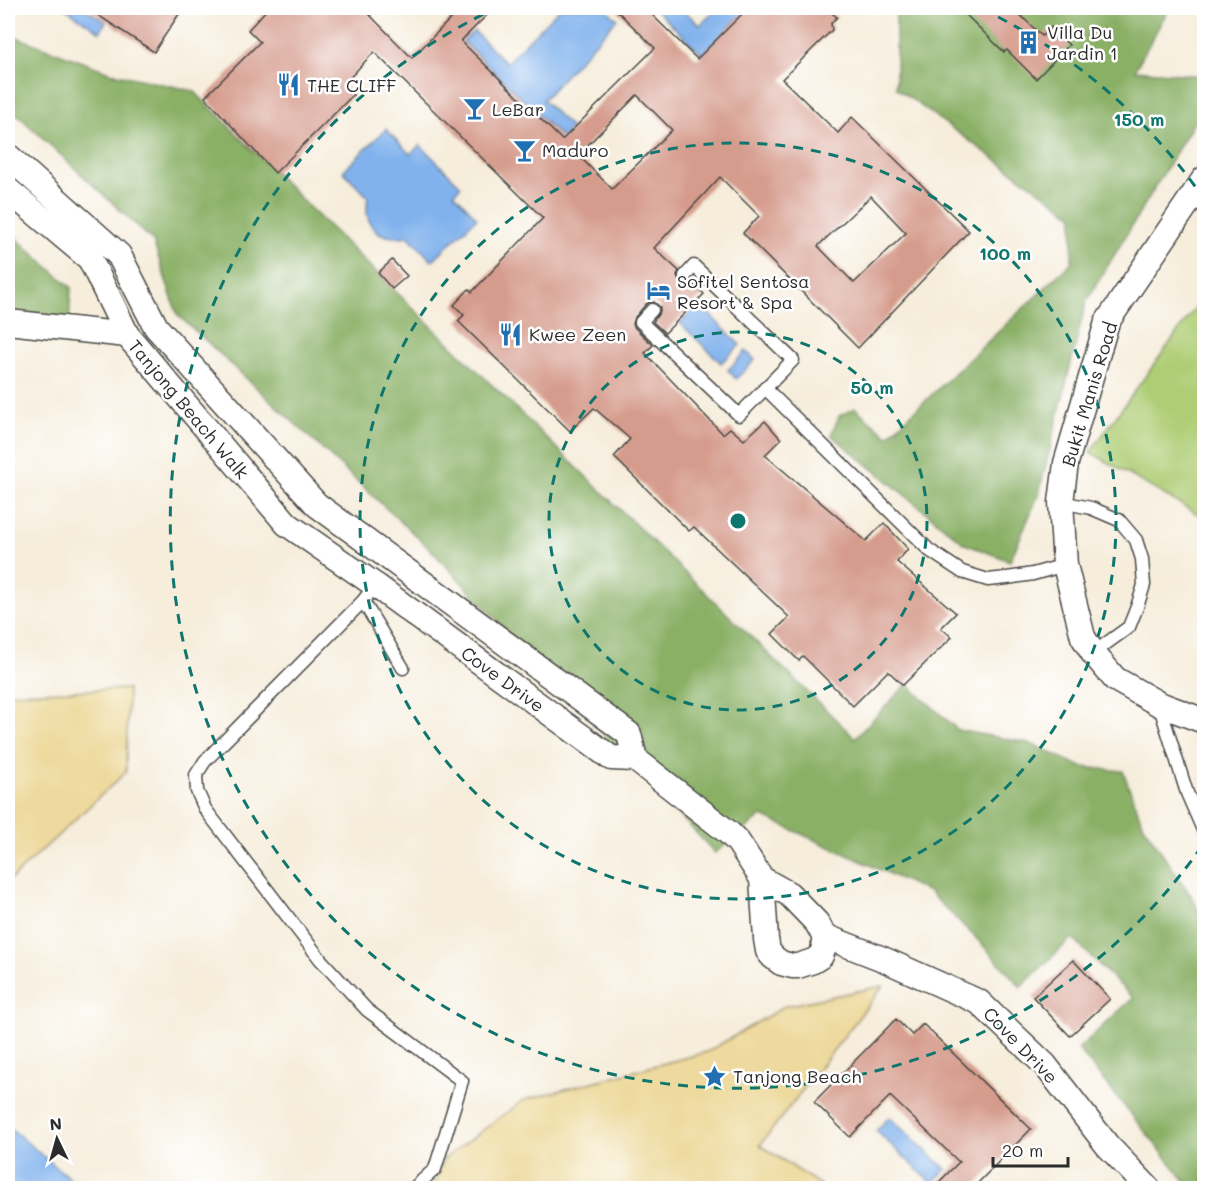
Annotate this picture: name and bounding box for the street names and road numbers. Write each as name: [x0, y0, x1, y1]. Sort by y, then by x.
street label: Bukit Manis Road: [1056, 319, 1122, 469]
street label: Tanjong Beach Walk: [123, 334, 255, 484]
street label: Cove Drive: [456, 641, 550, 717]
street label: Cove Drive: [978, 1002, 1064, 1088]

